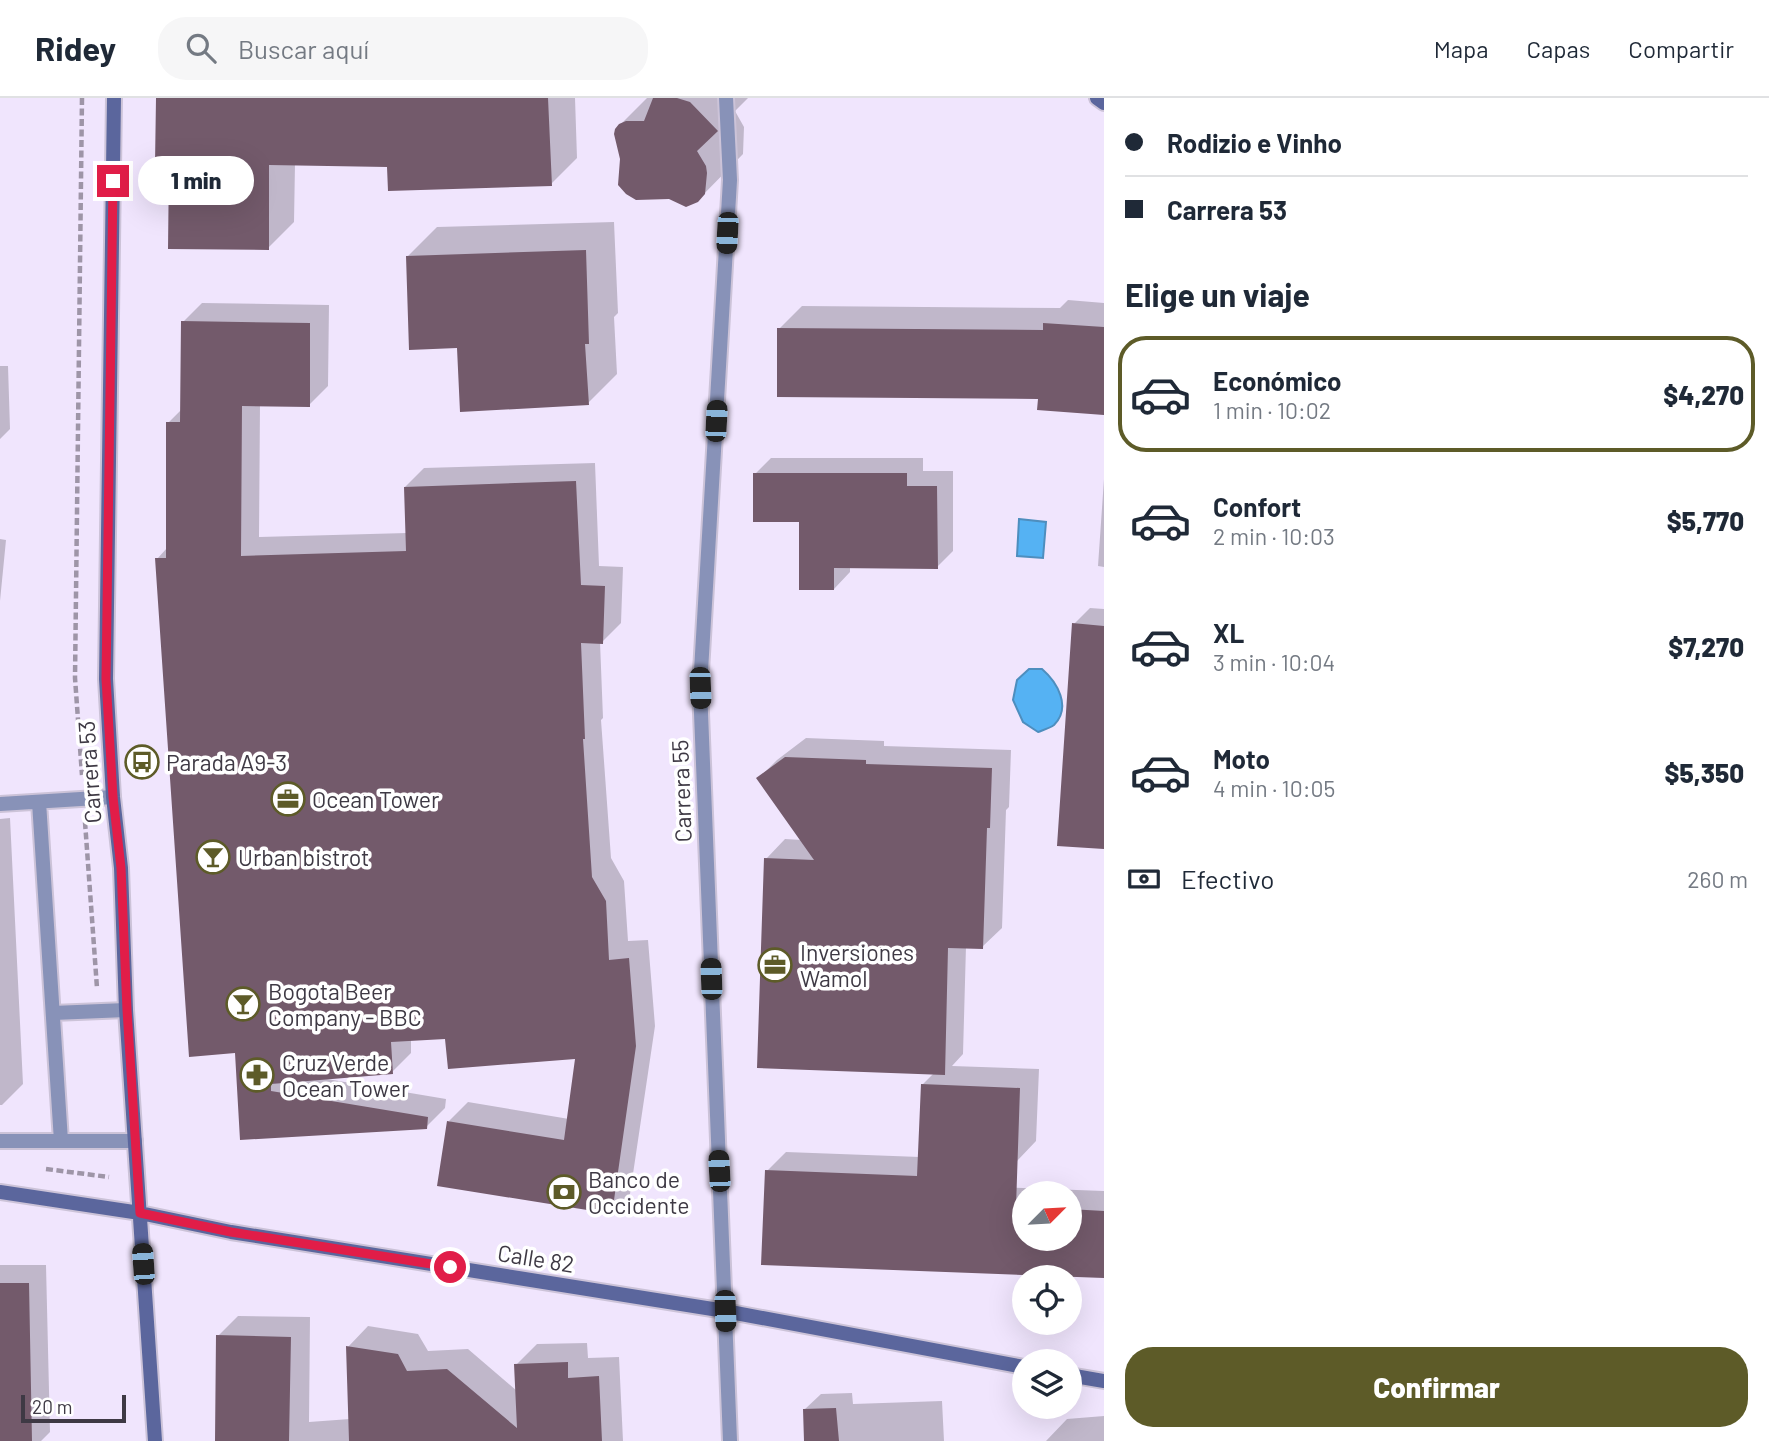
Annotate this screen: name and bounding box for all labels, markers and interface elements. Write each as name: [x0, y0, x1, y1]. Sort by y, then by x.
search box: [158, 17, 648, 80]
text: Ridey: [35, 28, 116, 68]
icon: search: [182, 29, 220, 67]
text: Buscar aquí: [238, 33, 369, 64]
text: Mapa: [1434, 34, 1489, 63]
text: Capas: [1527, 34, 1590, 63]
text: Compartir: [1628, 34, 1734, 63]
text: Rodizio e Vinho: [1167, 127, 1342, 158]
callout: 1 min: [138, 156, 253, 206]
route end: [97, 165, 129, 197]
text: 1 min: [171, 166, 221, 194]
text: Carrera 53: [1167, 194, 1287, 225]
car: [716, 211, 739, 255]
text: Elige un viaje: [1125, 275, 1310, 313]
icon: car: [1129, 363, 1192, 426]
text: Económico: [1213, 365, 1342, 396]
text: $4,270: [1663, 379, 1744, 410]
text: 1 min · 10:02: [1213, 396, 1331, 424]
car: [705, 399, 728, 443]
icon: car: [1129, 489, 1192, 552]
text: Confort: [1213, 491, 1301, 522]
text: $5,770: [1667, 505, 1744, 536]
text: 2 min · 10:03: [1213, 522, 1335, 550]
icon: car: [1129, 615, 1192, 678]
text: XL: [1213, 617, 1244, 648]
text: $7,270: [1668, 631, 1744, 662]
text: 3 min · 10:04: [1213, 648, 1335, 676]
car: [689, 667, 712, 709]
street label: Carrera 53: [71, 720, 107, 824]
street label: Carrera 55: [665, 739, 697, 843]
icon: car: [1129, 741, 1192, 804]
bus stop icon: Parada A9-3: [123, 743, 161, 781]
text: Moto: [1213, 743, 1270, 774]
place label: Parada A9-3: [166, 748, 287, 776]
text: $5,350: [1665, 757, 1744, 788]
text: 4 min · 10:05: [1213, 774, 1335, 802]
office icon: Ocean Tower: [269, 780, 307, 818]
place label: Ocean Tower: [312, 785, 440, 813]
bar icon: Urban bistrot: [194, 838, 232, 876]
place label: Urban bistrot: [238, 843, 369, 871]
icon: cash: [1125, 860, 1163, 898]
text: Efectivo: [1181, 863, 1274, 894]
text: 260 m: [1687, 865, 1748, 893]
place label: Inversiones Wamol: [800, 938, 914, 992]
office icon: Inversiones Wamol: [756, 946, 794, 984]
car: [700, 958, 723, 1000]
place label: Bogota Beer Company - BBC: [268, 977, 422, 1031]
bar icon: Bogota Beer Company - BBC: [224, 985, 262, 1023]
place label: Cruz Verde Ocean Tower: [282, 1048, 410, 1102]
pharmacy icon: Cruz Verde Ocean Tower: [238, 1056, 276, 1094]
car: [708, 1149, 731, 1193]
place label: Banco de Occidente: [588, 1165, 690, 1219]
bank icon: Banco de Occidente: [545, 1173, 583, 1211]
north arrow: [1012, 1181, 1082, 1251]
map controls: [1012, 1181, 1082, 1419]
street label: Calle 82: [496, 1238, 576, 1278]
car: [132, 1242, 155, 1286]
route start: [434, 1251, 466, 1283]
button: locate: [1012, 1265, 1082, 1335]
car: [714, 1290, 737, 1332]
button: Confirmar: [1125, 1347, 1748, 1427]
button: layers: [1012, 1349, 1082, 1419]
scale bar: [21, 1392, 126, 1424]
text: 20 m: [32, 1395, 72, 1418]

